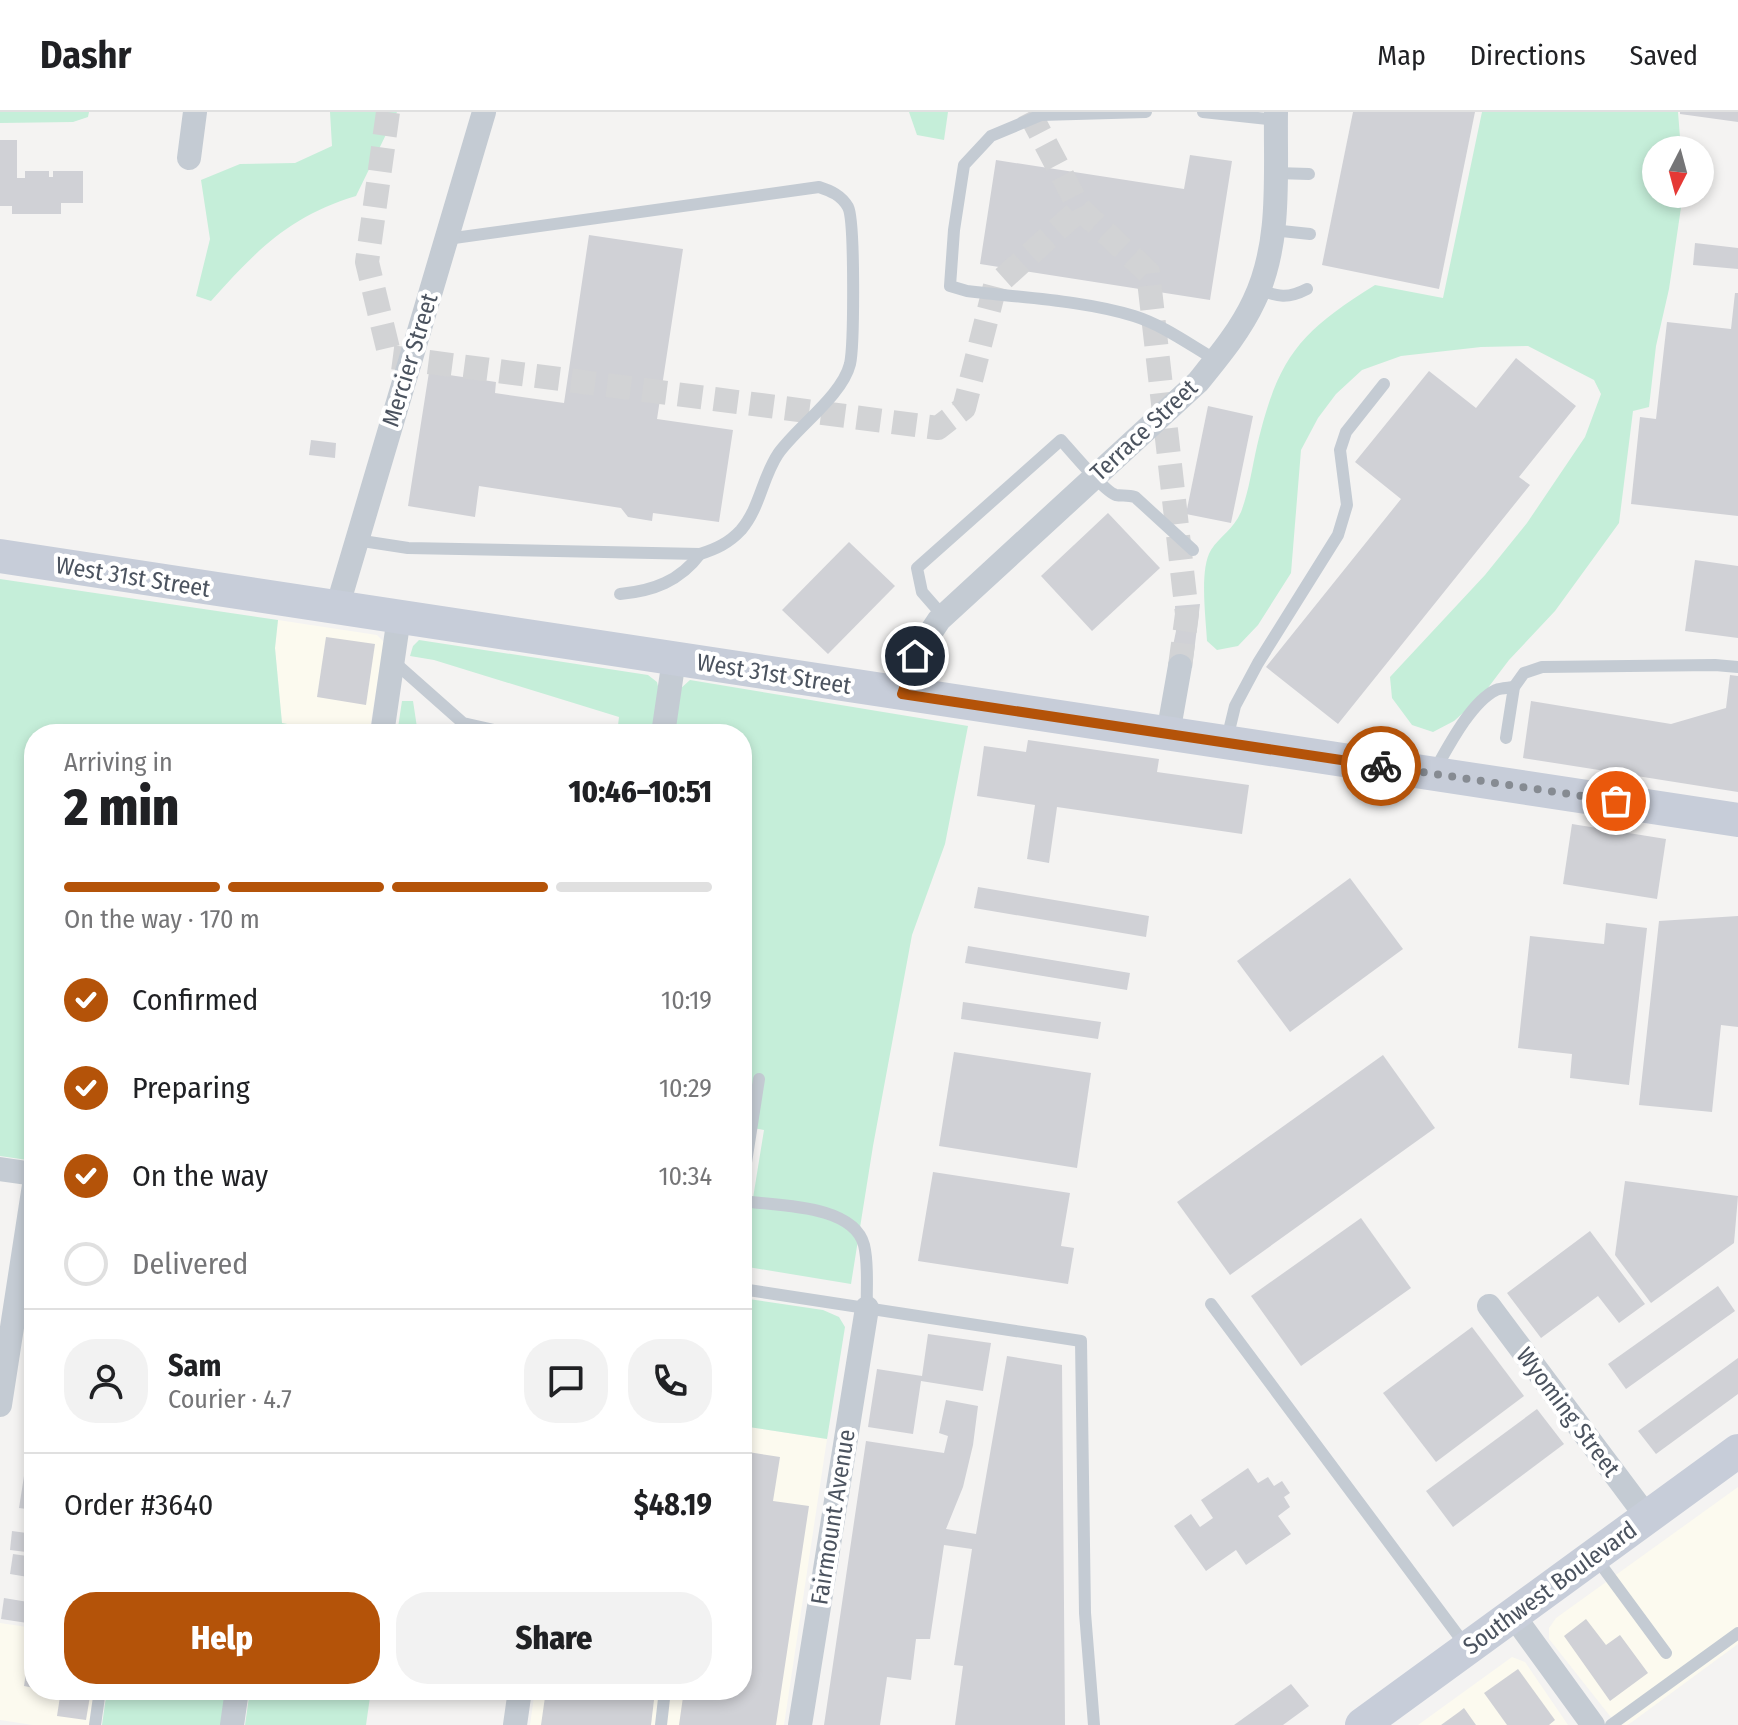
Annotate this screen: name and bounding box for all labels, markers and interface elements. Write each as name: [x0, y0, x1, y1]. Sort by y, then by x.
text: Dashr: [40, 32, 131, 78]
text: Map: [1377, 39, 1426, 72]
text: Directions: [1470, 39, 1586, 72]
text: Saved: [1630, 39, 1698, 72]
north arrow: [1642, 136, 1714, 208]
map controls: [1642, 136, 1714, 208]
street label: Mercier Street: [376, 290, 444, 430]
street label: Terrace Street: [1085, 373, 1203, 487]
street label: West 31st Street: [54, 551, 212, 603]
pin: [881, 622, 949, 690]
icon: home: [893, 634, 937, 678]
street label: West 31st Street: [695, 648, 853, 700]
courier: [1341, 726, 1421, 806]
icon: bike: [1359, 744, 1403, 788]
text: Arriving in: [64, 747, 173, 778]
pin: [1582, 767, 1650, 835]
text: 10:46–10:51: [569, 774, 712, 810]
text: 2 min: [64, 776, 179, 839]
icon: bag: [1594, 779, 1638, 823]
text: On the way · 170 m: [64, 904, 260, 935]
icon: check: [64, 978, 108, 1022]
text: Confirmed: [132, 982, 258, 1018]
text: 10:19: [661, 985, 712, 1016]
icon: check: [64, 1066, 108, 1110]
text: Preparing: [132, 1070, 250, 1106]
text: 10:29: [659, 1073, 712, 1104]
icon: check: [64, 1154, 108, 1198]
text: On the way: [132, 1158, 268, 1194]
text: 10:34: [658, 1161, 712, 1192]
text: Delivered: [132, 1246, 248, 1282]
button: person: [64, 1339, 148, 1423]
button: chat: [524, 1339, 608, 1423]
button: phone: [628, 1339, 712, 1423]
street label: Wyoming Street: [1510, 1342, 1626, 1482]
text: Sam: [168, 1348, 221, 1384]
text: Courier · 4.7: [168, 1384, 292, 1415]
street label: Fairmount Avenue: [805, 1427, 861, 1607]
text: Order #3640: [64, 1487, 213, 1523]
text: $48.19: [634, 1487, 712, 1523]
street label: Southwest Boulevard: [1458, 1516, 1642, 1660]
button: Help: [64, 1592, 380, 1684]
button: Share: [396, 1592, 712, 1684]

